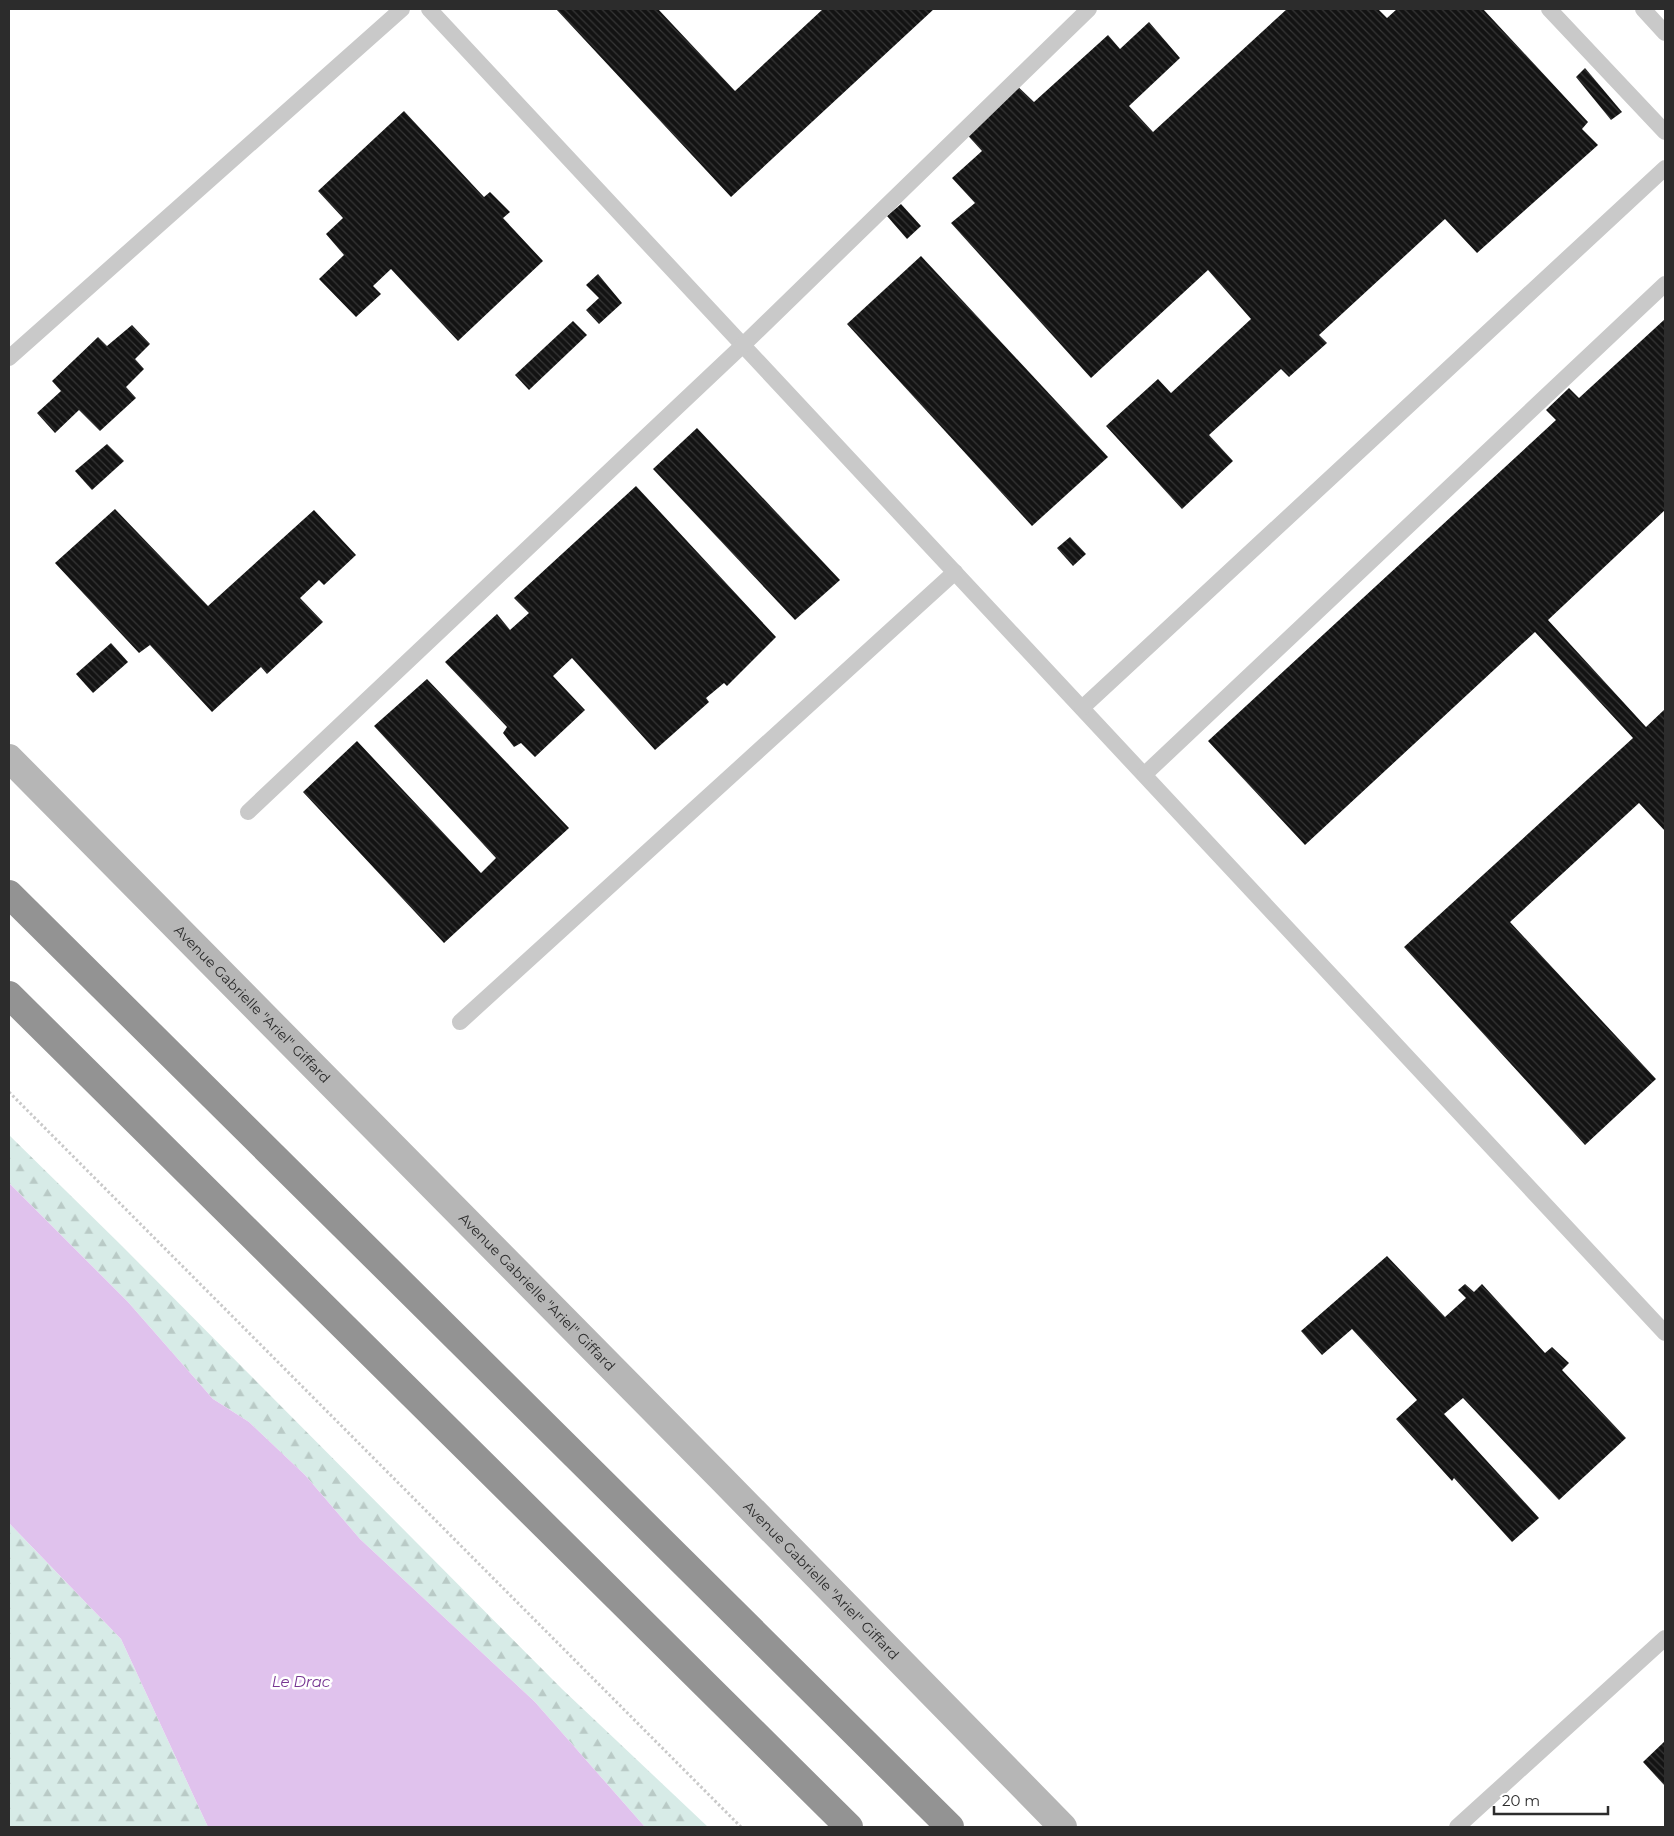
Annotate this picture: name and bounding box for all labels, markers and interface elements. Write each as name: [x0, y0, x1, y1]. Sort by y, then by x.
street label: Avenue Gabrielle "Ariel" Giffard: [170, 921, 334, 1087]
street label: Avenue Gabrielle "Ariel" Giffard: [455, 1209, 619, 1375]
street label: Avenue Gabrielle "Ariel" Giffard: [740, 1497, 903, 1663]
water label: Le Drac: [272, 1672, 331, 1691]
scale bar: [1494, 1784, 1608, 1816]
text: 20 m: [1502, 1791, 1540, 1810]

